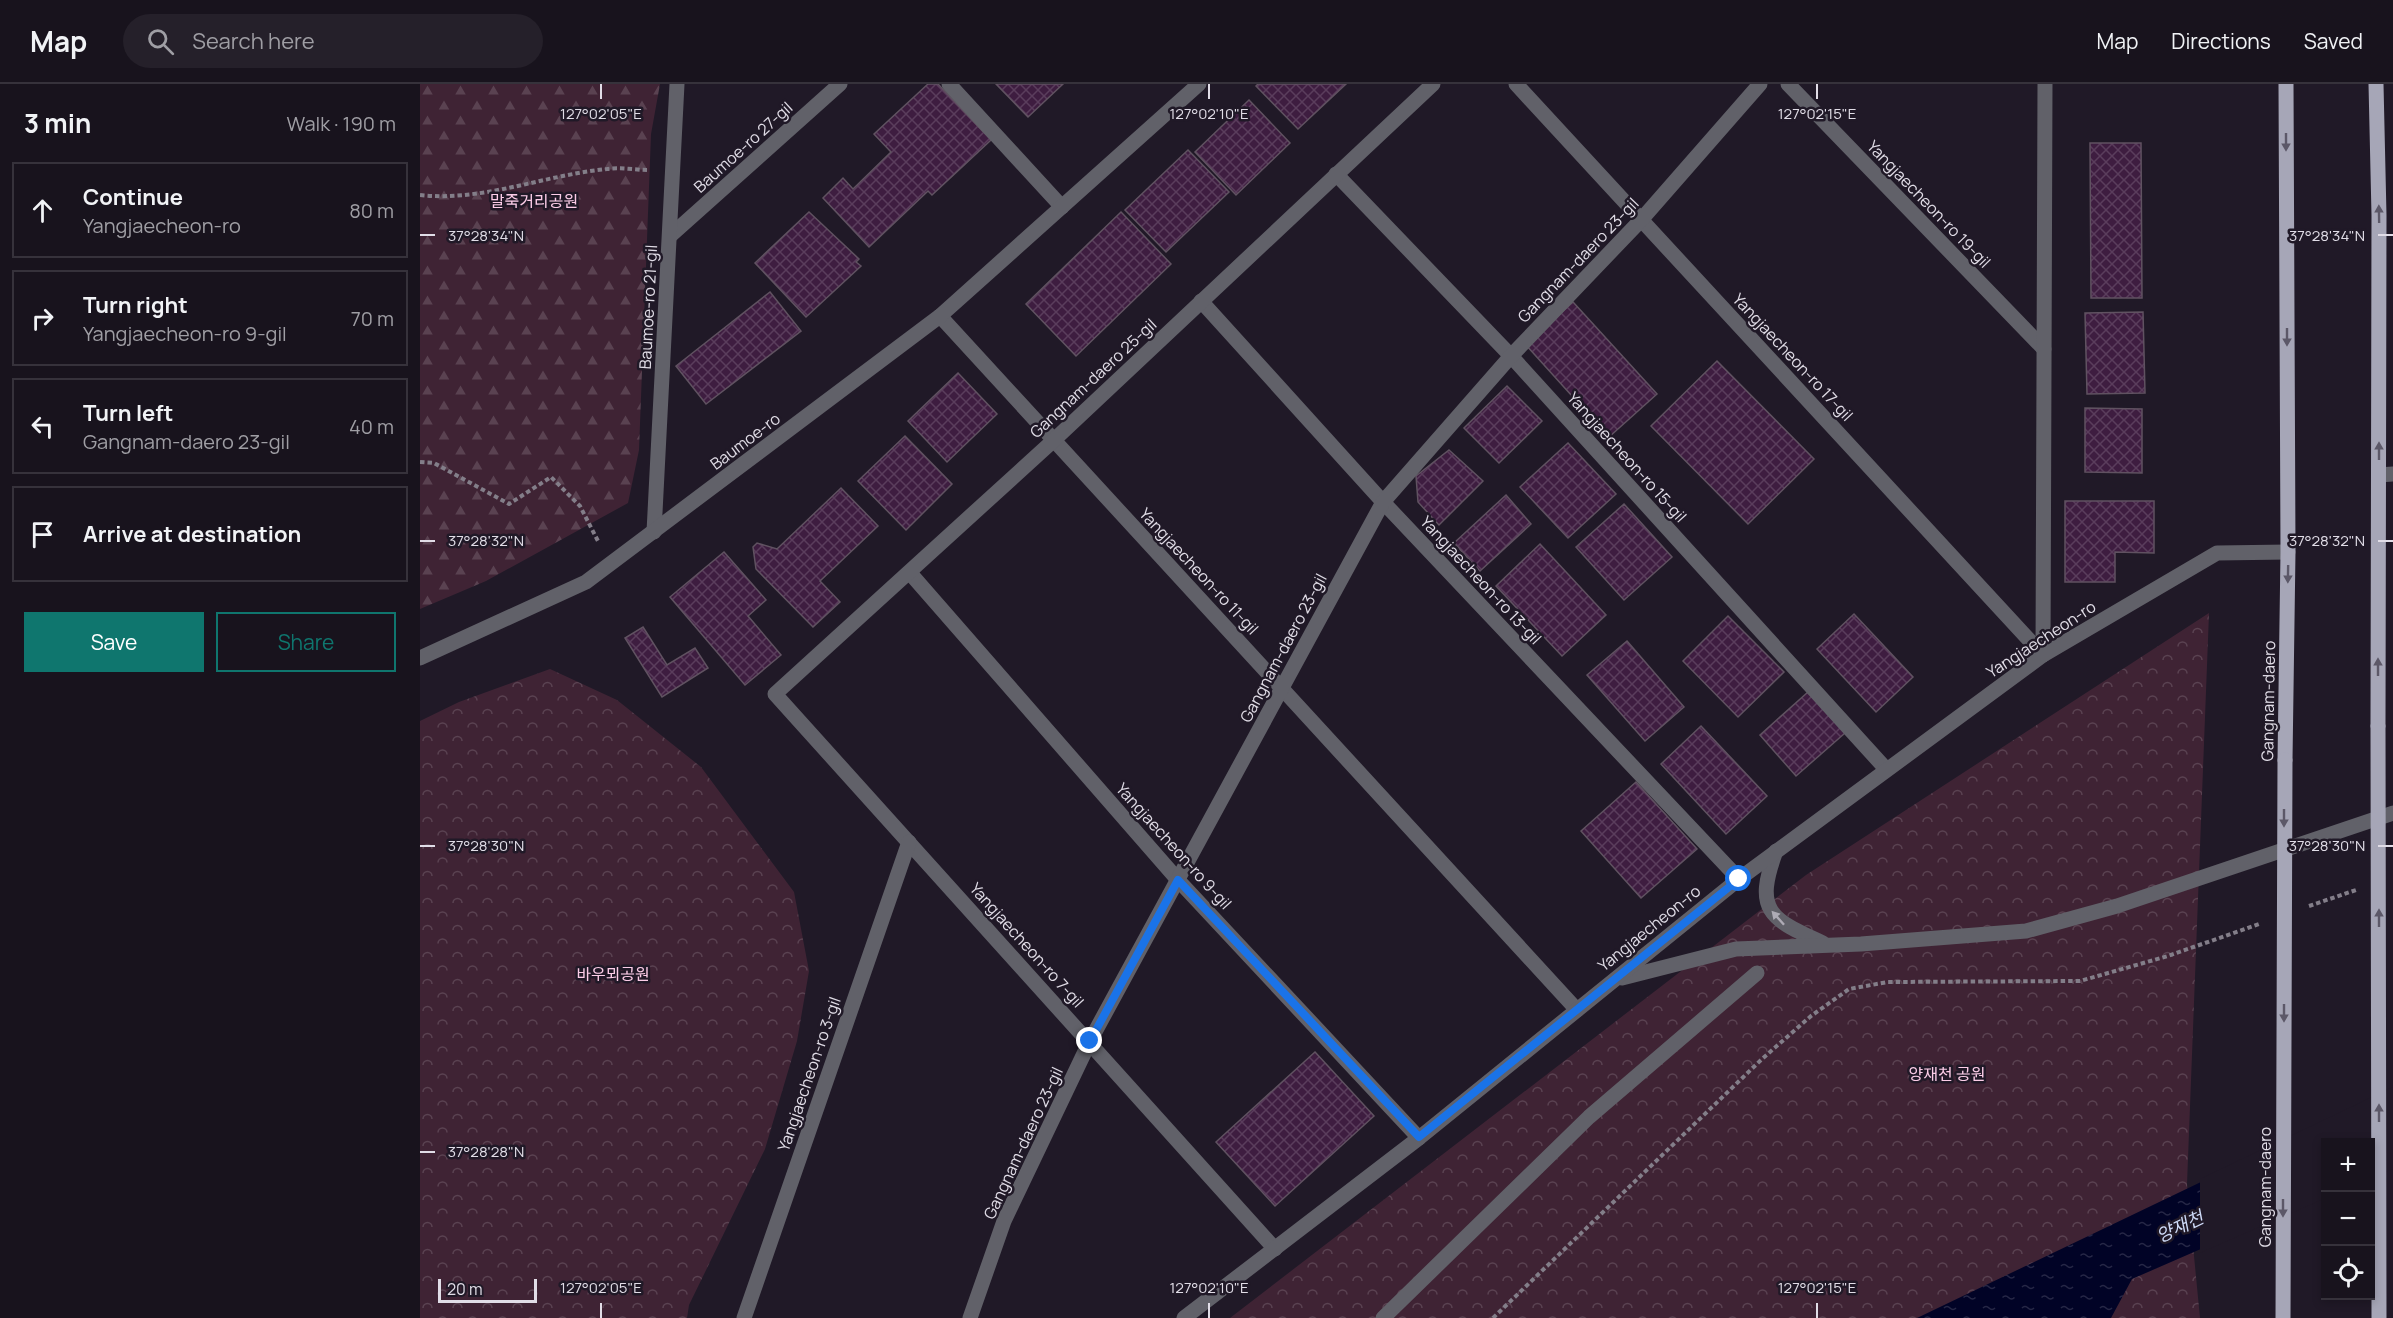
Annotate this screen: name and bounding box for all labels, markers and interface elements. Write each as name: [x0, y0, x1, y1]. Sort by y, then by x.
search box: [123, 14, 543, 68]
text: Map: [30, 22, 87, 60]
icon: search: [144, 25, 177, 58]
text: Search here: [192, 26, 315, 56]
text: Map: [2097, 27, 2138, 55]
text: Directions: [2171, 27, 2271, 55]
text: Saved: [2304, 27, 2363, 55]
street label: Baumoe-ro 27-gil: [689, 97, 797, 197]
text: 127°02'05"E: [560, 103, 642, 124]
text: 127°02'10"E: [1169, 103, 1249, 124]
text: 127°02'15"E: [1778, 103, 1856, 124]
text: 3 min: [24, 105, 91, 141]
text: Walk · 190 m: [287, 110, 396, 137]
one-way arrow: [2281, 133, 2291, 152]
street label: Yangjaecheon-ro 19-gil: [1862, 135, 1996, 273]
text: Continue: [83, 182, 183, 212]
park label: 말죽거리공원: [490, 190, 578, 212]
street label: Gangnam-daero 23-gil: [1513, 193, 1643, 327]
icon: ahead: [26, 194, 59, 227]
text: 80 m: [349, 197, 394, 224]
one-way arrow: [2374, 205, 2384, 224]
text: Yangjaecheon-ro: [83, 212, 241, 239]
text: 37°28'34"N: [448, 225, 524, 246]
text: 37°28'34"N: [2289, 225, 2365, 246]
street label: Baumoe-ro 21-gil: [634, 244, 662, 370]
street label: Yangjaecheon-ro 17-gil: [1728, 288, 1858, 426]
text: Turn right: [83, 290, 188, 320]
icon: right: [26, 302, 59, 335]
text: 70 m: [351, 305, 394, 332]
street label: Gangnam-daero 25-gil: [1025, 313, 1161, 443]
text: Yangjaecheon-ro 9-gil: [83, 320, 287, 347]
one-way arrow: [2282, 328, 2292, 347]
street label: Yangjaecheon-ro 15-gil: [1562, 387, 1692, 527]
text: Turn left: [83, 398, 173, 428]
street label: Baumoe-ro: [706, 407, 784, 475]
icon: left: [26, 410, 59, 443]
text: 40 m: [349, 413, 394, 440]
text: Gangnam-daero 23-gil: [83, 428, 290, 455]
one-way arrow: [2374, 442, 2384, 461]
street label: Yangjaecheon-ro 11-gil: [1135, 503, 1263, 639]
street label: Yangjaecheon-ro 13-gil: [1416, 511, 1546, 649]
icon: arrive: [26, 518, 59, 551]
text: Arrive at destination: [83, 519, 301, 549]
text: 37°28'32"N: [448, 530, 524, 551]
text: 37°28'32"N: [2289, 530, 2365, 551]
one-way arrow: [2283, 565, 2292, 584]
street label: Gangnam-daero 23-gil: [1234, 570, 1332, 726]
street label: Yangjaecheon-ro: [1982, 595, 2100, 683]
button: Save: [24, 612, 204, 672]
button: Share: [216, 612, 396, 672]
street label: Gangnam-daero: [2256, 641, 2280, 761]
one-way arrow: [2374, 658, 2383, 677]
street label: Yangjaecheon-ro 9-gil: [1111, 778, 1237, 914]
one-way arrow: [2279, 809, 2289, 828]
text: 37°28'30"N: [448, 835, 524, 856]
text: 37°28'30"N: [2289, 835, 2365, 856]
route start: [1725, 865, 1751, 891]
street label: Yangjaecheon-ro 7-gil: [965, 878, 1089, 1012]
street label: Yangjaecheon-ro: [1593, 880, 1705, 976]
one-way arrow: [2374, 908, 2383, 927]
one-way arrow: [1771, 910, 1785, 925]
park label: 바우뫼공원: [576, 963, 650, 985]
street label: Yangjaecheon-ro 3-gil: [772, 994, 846, 1154]
one-way arrow: [2279, 1004, 2289, 1023]
route end: [1076, 1027, 1102, 1053]
street label: Gangnam-daero 23-gil: [978, 1063, 1068, 1223]
park label: 양재천 공원: [1909, 1063, 1985, 1085]
one-way arrow: [2374, 1103, 2384, 1122]
street label: Gangnam-daero: [2254, 1127, 2276, 1247]
map controls: [2321, 1138, 2375, 1300]
button: +: [2321, 1138, 2375, 1192]
text: 37°28'28"N: [448, 1141, 524, 1162]
button: −: [2321, 1192, 2375, 1246]
one-way arrow: [2278, 1199, 2288, 1218]
water label: 양재천: [2152, 1204, 2209, 1247]
button: locate: [2321, 1246, 2375, 1300]
scale bar: [438, 1276, 537, 1304]
text: 127°02'05"E: [560, 1277, 642, 1298]
text: 127°02'10"E: [1169, 1277, 1249, 1298]
text: 127°02'15"E: [1778, 1277, 1856, 1298]
text: 20 m: [447, 1278, 483, 1300]

